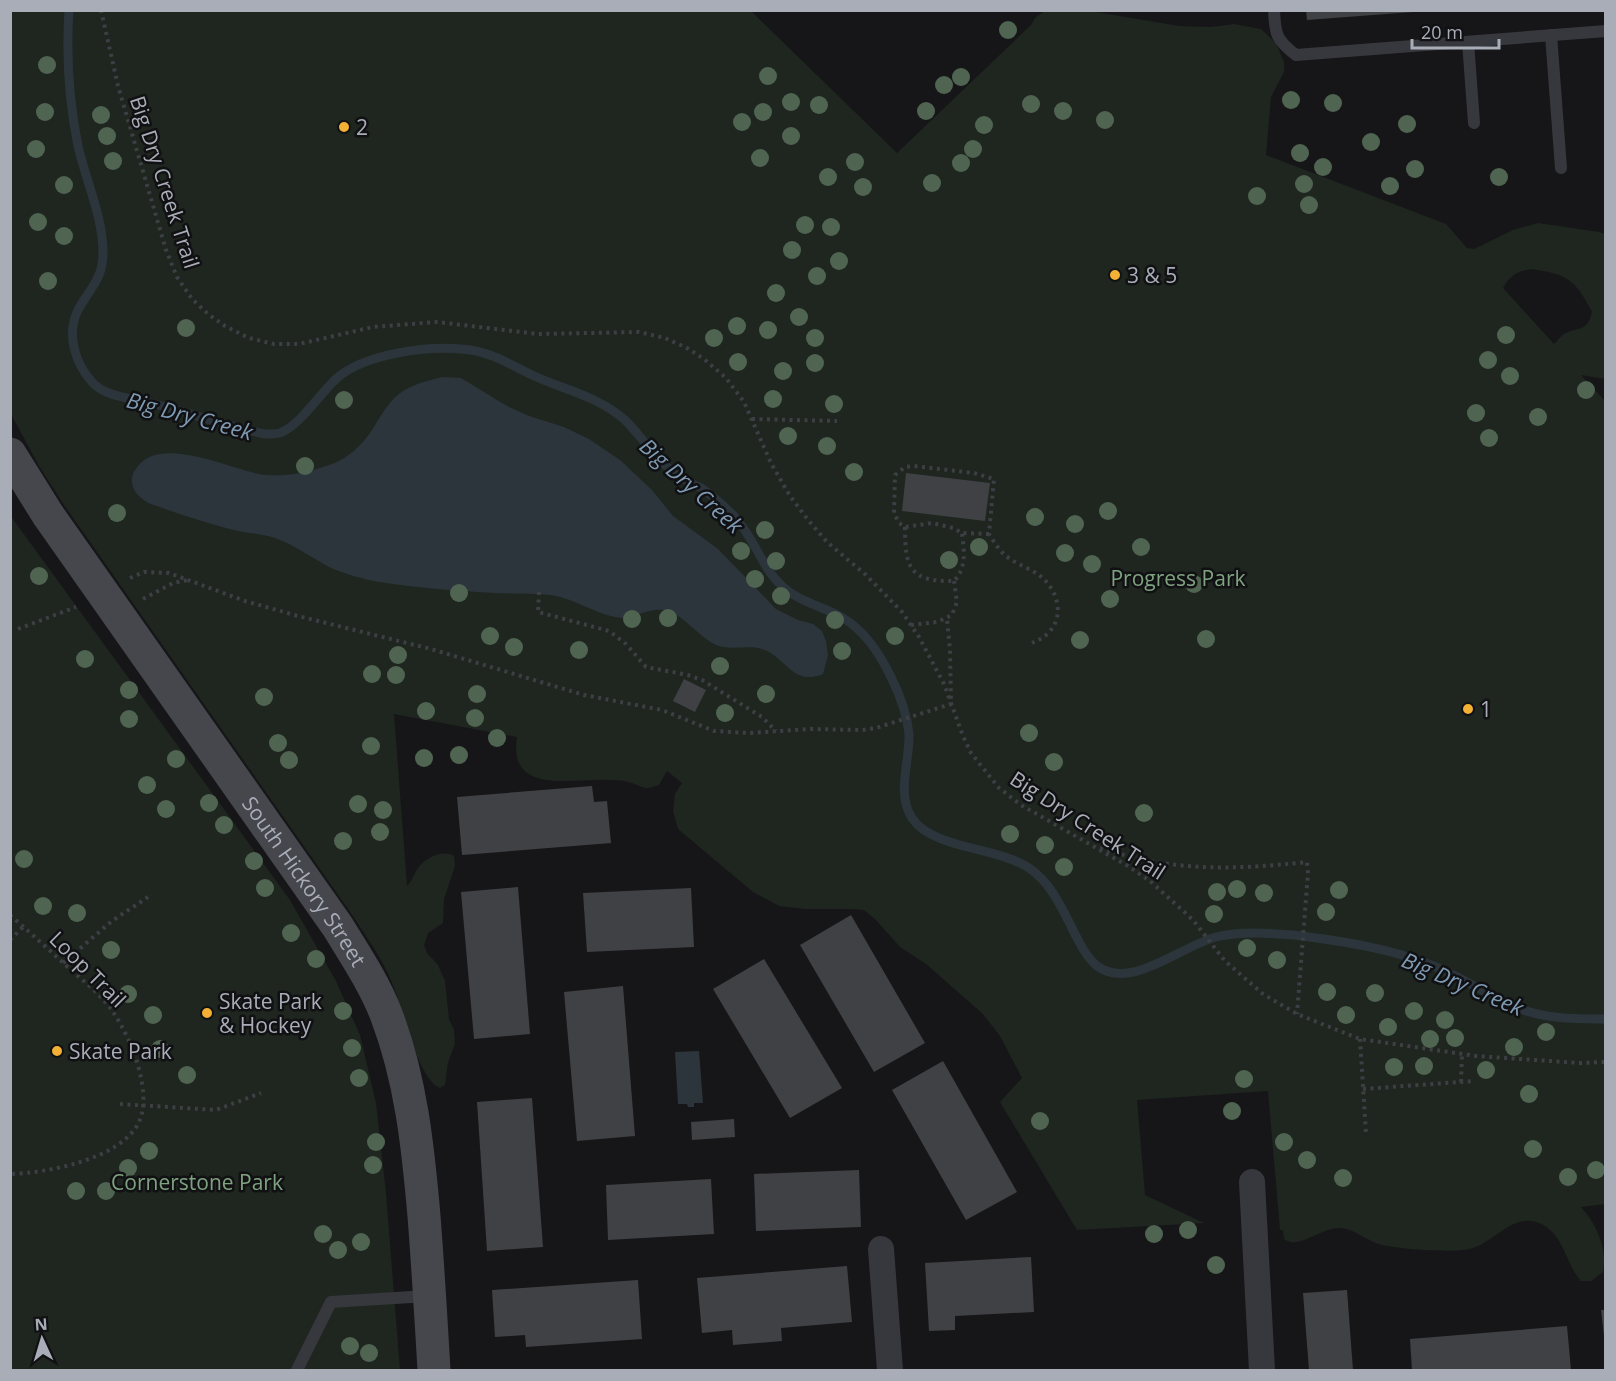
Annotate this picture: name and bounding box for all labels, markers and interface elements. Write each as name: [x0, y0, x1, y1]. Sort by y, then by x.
scale bar: [1412, 12, 1499, 50]
text: 20 m: [1421, 20, 1463, 44]
street label: Big Dry Creek Trail: [124, 92, 206, 272]
place label: 2: [356, 113, 368, 141]
marker: 2: [337, 120, 351, 134]
place label: 3 & 5: [1127, 261, 1177, 289]
marker: 3 & 5: [1108, 268, 1122, 282]
water label: Big Dry Creek: [124, 384, 258, 447]
water label: Big Dry Creek: [634, 431, 751, 540]
park label: Progress Park: [1110, 564, 1246, 592]
place label: 1: [1480, 695, 1492, 723]
marker: 1: [1461, 702, 1475, 716]
street label: Big Dry Creek Trail: [1005, 764, 1171, 886]
street label: South Hickory Street: [236, 790, 373, 971]
street label: Loop Trail: [44, 925, 132, 1013]
water label: Big Dry Creek: [1398, 944, 1530, 1023]
place label: Skate Park & Hockey: [219, 987, 322, 1039]
marker: Skate Park & Hockey: [200, 1006, 214, 1020]
place label: Skate Park: [69, 1037, 172, 1065]
marker: Skate Park: [50, 1044, 64, 1058]
park label: Cornerstone Park: [111, 1168, 283, 1196]
north arrow: [12, 1309, 72, 1369]
text: N: [34, 1313, 48, 1335]

